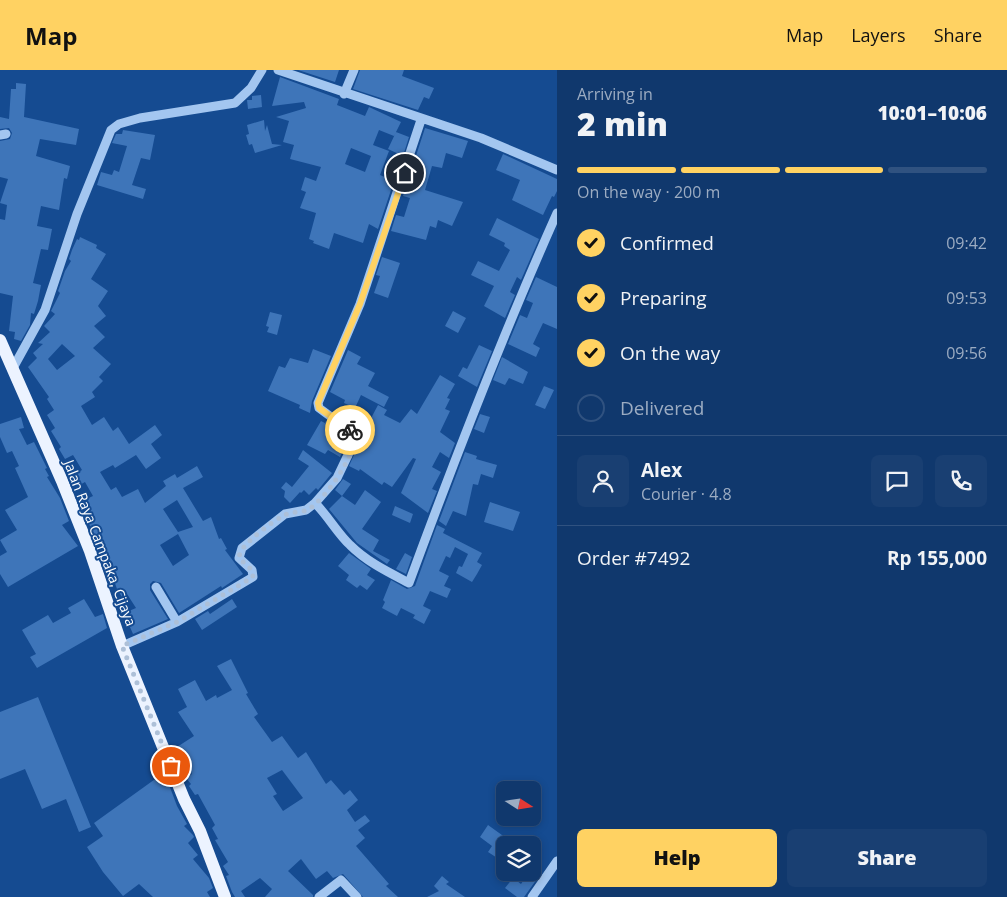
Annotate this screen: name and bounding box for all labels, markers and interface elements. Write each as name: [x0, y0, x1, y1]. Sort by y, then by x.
text: Map: [25, 19, 77, 52]
text: Map: [786, 23, 823, 47]
text: Layers: [851, 23, 906, 47]
text: Share: [934, 23, 982, 47]
text: Arriving in: [577, 83, 653, 105]
text: 10:01–10:06: [877, 100, 987, 126]
text: 2 min: [577, 102, 668, 145]
pin: [384, 152, 426, 194]
icon: home: [391, 159, 419, 187]
text: On the way · 200 m: [577, 181, 720, 203]
icon: check: [577, 229, 605, 257]
text: Confirmed: [620, 230, 714, 256]
text: 09:42: [946, 232, 987, 254]
icon: check: [577, 284, 605, 312]
text: Preparing: [620, 285, 707, 311]
text: 09:53: [946, 287, 987, 309]
icon: check: [577, 339, 605, 367]
text: On the way: [620, 340, 720, 366]
text: 09:56: [946, 342, 987, 364]
text: Delivered: [620, 395, 704, 421]
courier: [325, 405, 375, 455]
icon: bike: [336, 416, 364, 444]
street label: Jalan Raya Campaka, Cijaya: [59, 455, 141, 629]
button: person: [577, 455, 629, 507]
button: chat: [871, 455, 923, 507]
button: phone: [935, 455, 987, 507]
text: Alex: [641, 457, 682, 483]
text: Courier · 4.8: [641, 483, 732, 505]
text: Order #7492: [577, 545, 690, 571]
text: Rp 155,000: [887, 545, 987, 571]
pin: [150, 745, 192, 787]
icon: bag: [157, 752, 185, 780]
north arrow: [496, 781, 541, 826]
map controls: [496, 781, 541, 881]
button: Help: [577, 829, 777, 887]
button: Share: [787, 829, 987, 887]
button: layers: [496, 836, 541, 881]

